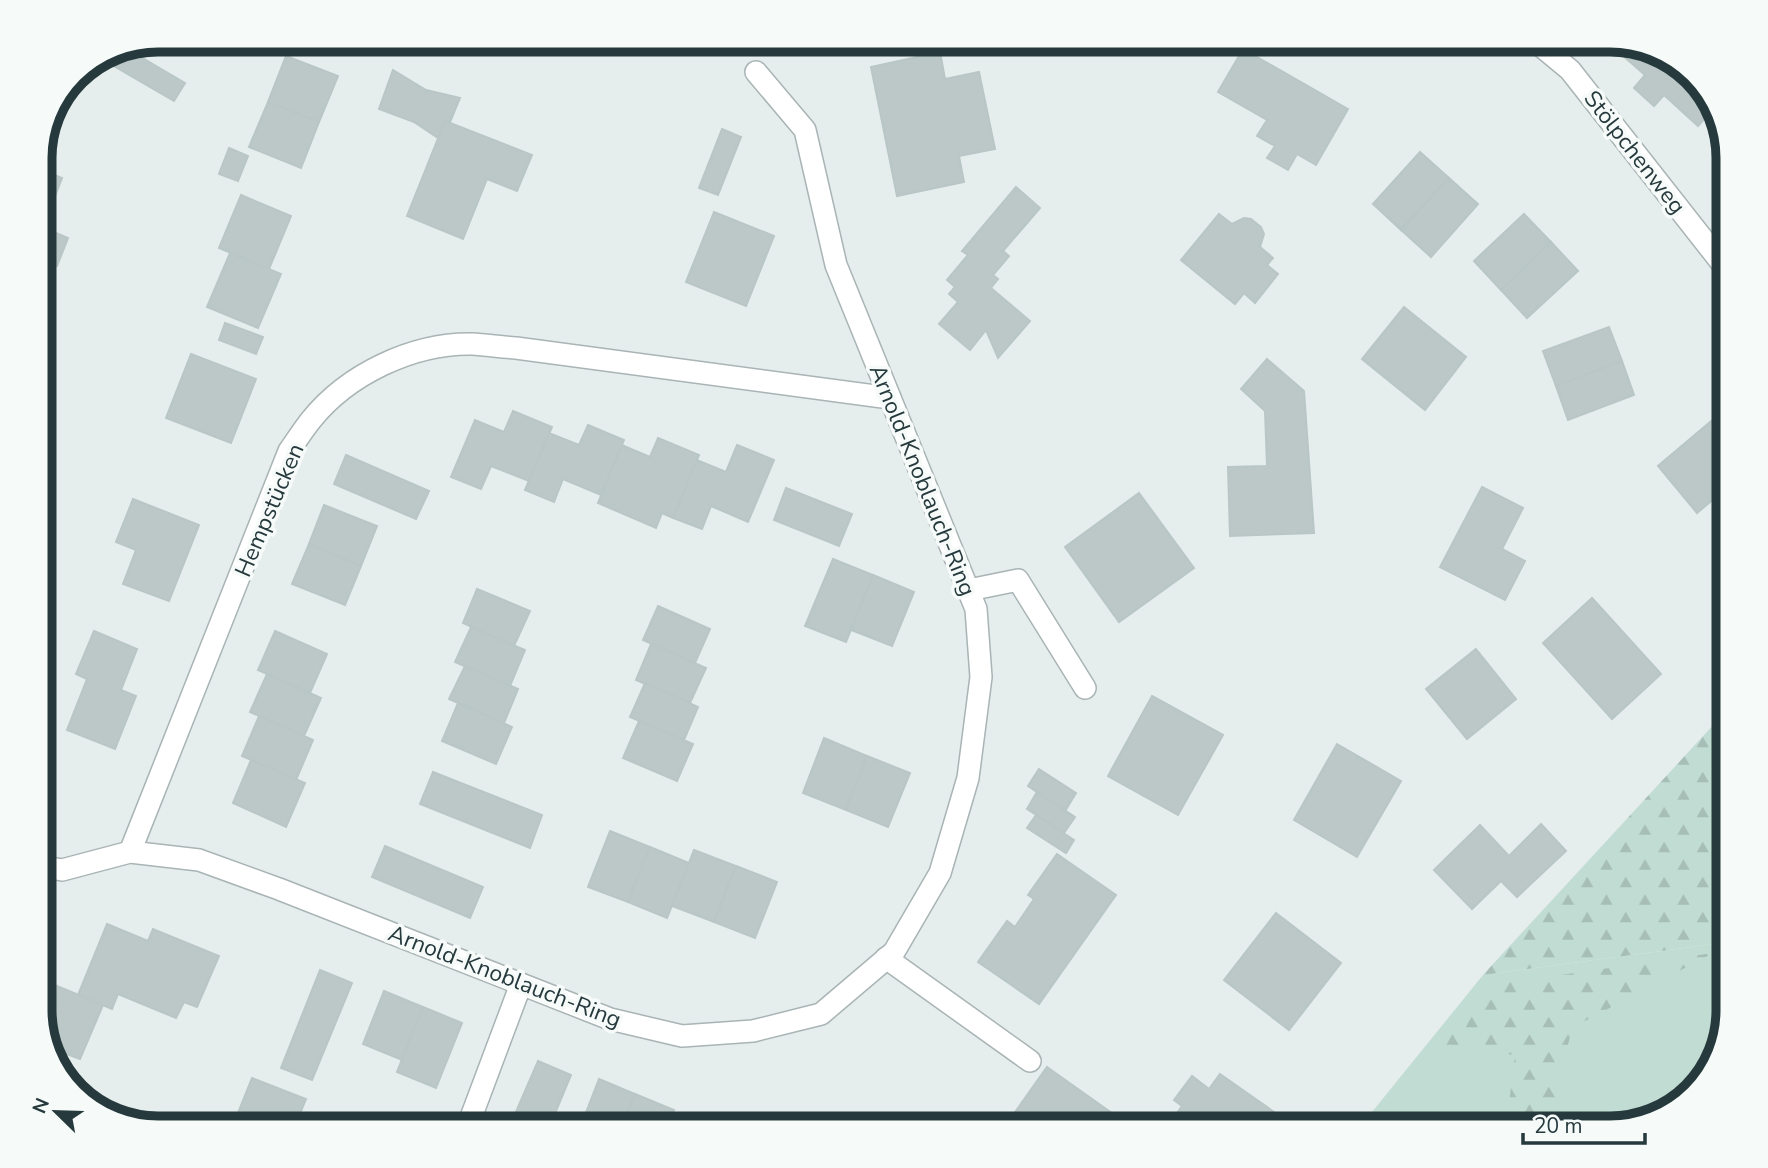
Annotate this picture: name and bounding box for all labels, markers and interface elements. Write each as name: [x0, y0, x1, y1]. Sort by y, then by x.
street label: Stölpchenweg: [1577, 84, 1693, 220]
street label: Arnold-Knoblauch-Ring: [862, 360, 983, 600]
street label: Hempstücken: [227, 439, 311, 582]
street label: Arnold-Knoblauch-Ring: [384, 918, 626, 1035]
north arrow: [21, 1077, 91, 1147]
text: N: [27, 1094, 56, 1117]
scale bar: [1523, 1102, 1646, 1146]
text: 20 m: [1534, 1112, 1583, 1140]

